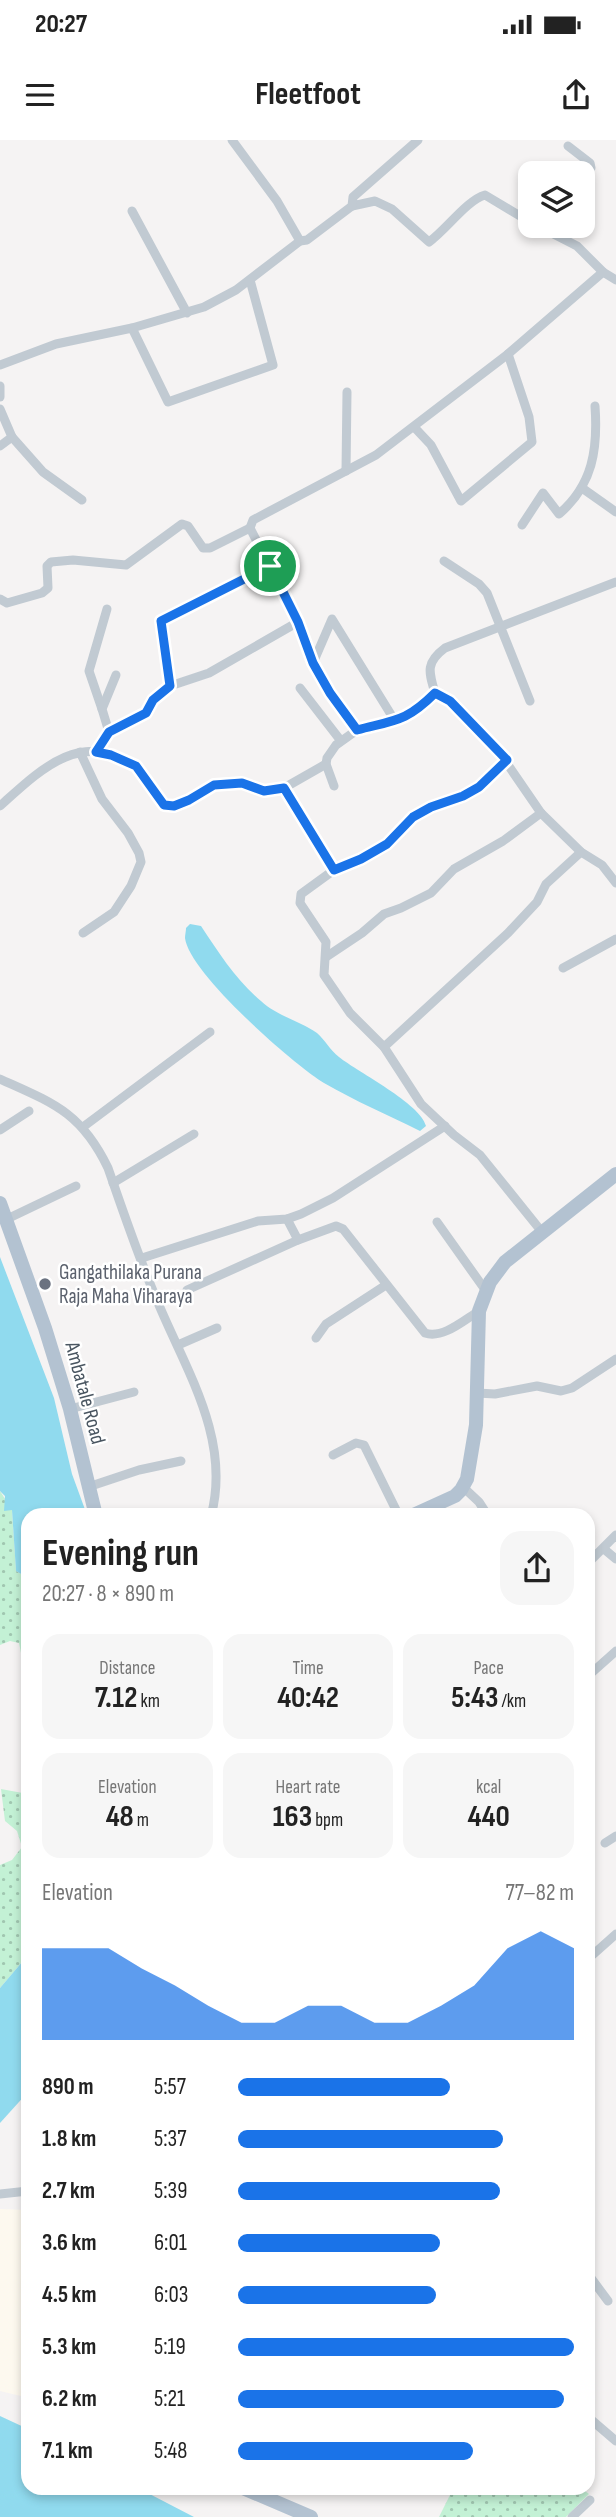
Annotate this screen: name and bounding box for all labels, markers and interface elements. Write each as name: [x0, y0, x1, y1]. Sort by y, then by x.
text: 20:27: [35, 9, 87, 40]
text: Fleetfoot: [255, 75, 361, 114]
icon: menu: [21, 76, 59, 114]
icon: share: [557, 76, 595, 114]
map controls: [518, 161, 595, 238]
button: layers: [518, 161, 595, 238]
pin: [240, 536, 300, 596]
icon: arrive: [251, 547, 289, 585]
place label: Gangathilaka Purana Raja Maha Viharaya: [59, 1260, 202, 1309]
marker: Gangathilaka Purana Raja Maha Viharaya: [37, 1276, 53, 1292]
street label: Ambatale Road: [59, 1338, 111, 1447]
text: Evening run: [42, 1531, 199, 1576]
button: share: [500, 1531, 574, 1605]
text: 20:27 · 8 × 890 m: [42, 1580, 174, 1608]
text: Distance: [99, 1657, 155, 1680]
text: Time: [292, 1657, 324, 1680]
text: Pace: [474, 1657, 504, 1680]
text: 7.12: [95, 1680, 137, 1716]
text: 40:42: [277, 1680, 339, 1716]
text: 5:43: [451, 1680, 498, 1716]
text: km: [137, 1690, 160, 1713]
text: /km: [498, 1690, 526, 1713]
text: Elevation: [98, 1776, 157, 1799]
text: Heart rate: [276, 1776, 340, 1799]
text: kcal: [476, 1776, 501, 1799]
text: 48: [106, 1799, 134, 1835]
text: 163: [273, 1799, 312, 1835]
text: 440: [468, 1799, 510, 1835]
text: m: [134, 1809, 149, 1832]
text: bpm: [312, 1809, 343, 1832]
text: Elevation: [42, 1879, 113, 1907]
text: 77–82 m: [506, 1879, 574, 1907]
text: 890 m: [42, 2073, 94, 2101]
text: 5:57: [154, 2073, 186, 2101]
text: 1.8 km: [42, 2125, 96, 2153]
text: 5:37: [154, 2125, 186, 2153]
text: 2.7 km: [42, 2177, 95, 2205]
text: 5:39: [154, 2177, 187, 2205]
text: 3.6 km: [42, 2229, 96, 2257]
text: 6:01: [154, 2229, 187, 2257]
text: 4.5 km: [42, 2281, 97, 2309]
text: 6:03: [154, 2281, 188, 2309]
text: 5.3 km: [42, 2333, 96, 2361]
text: 5:19: [154, 2333, 186, 2361]
text: 6.2 km: [42, 2385, 97, 2413]
text: 5:21: [154, 2385, 185, 2413]
text: 7.1 km: [42, 2437, 93, 2465]
text: 5:48: [154, 2437, 187, 2465]

